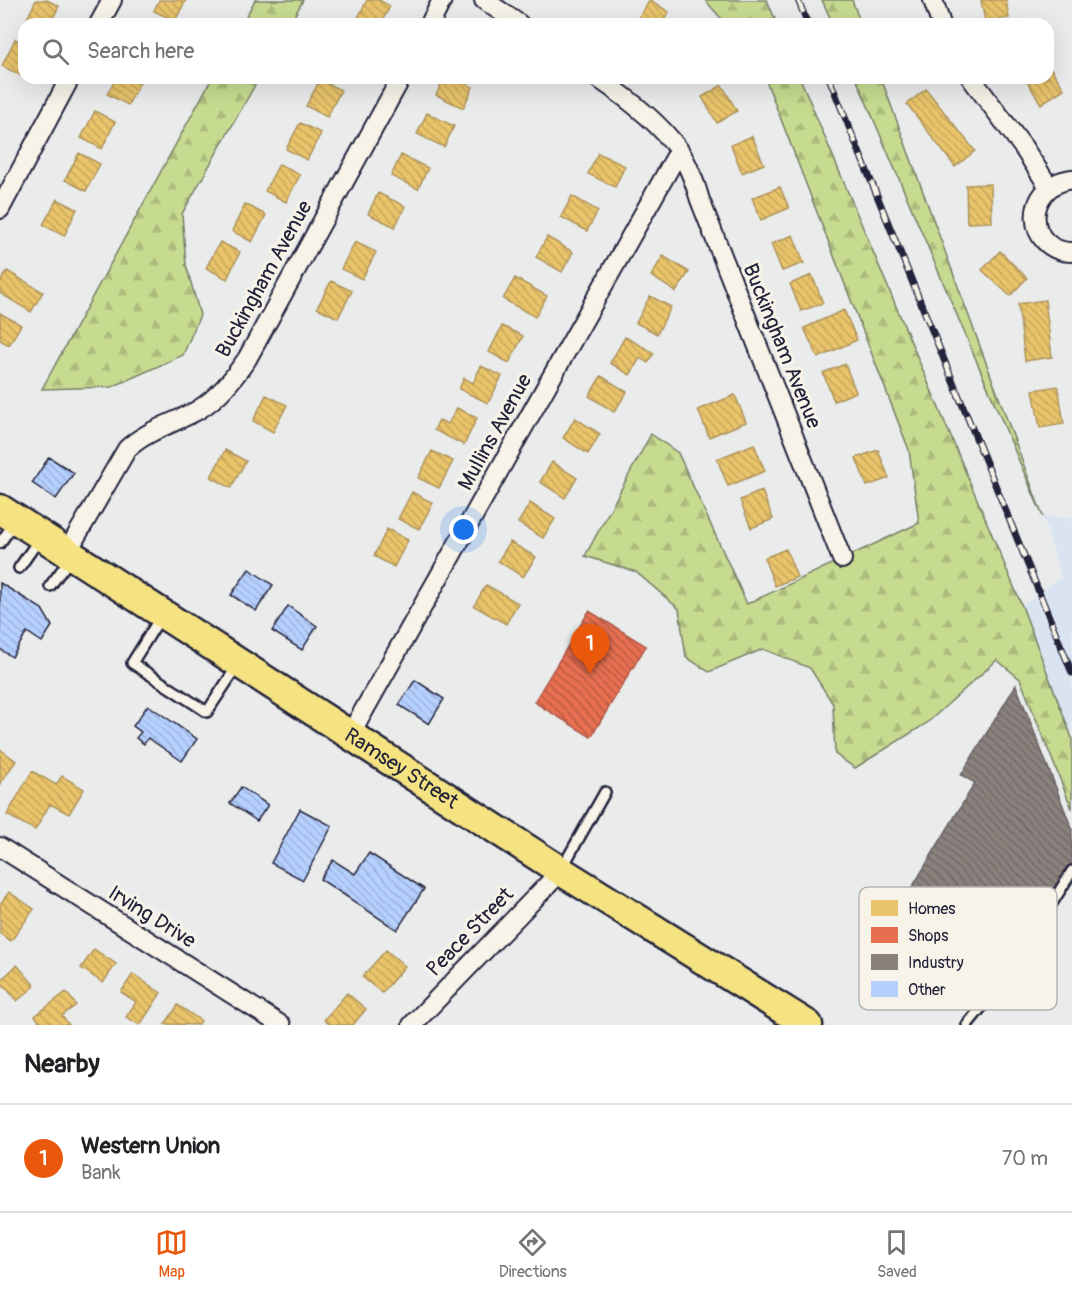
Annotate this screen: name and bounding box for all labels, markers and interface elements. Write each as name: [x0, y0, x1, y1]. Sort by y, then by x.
search box: [18, 18, 1054, 84]
icon: search: [39, 35, 72, 68]
text: Search here: [87, 37, 194, 65]
street label: Buckingham Avenue: [210, 195, 319, 362]
street label: Buckingham Avenue: [737, 260, 828, 433]
street label: Mullins Avenue: [452, 368, 538, 495]
your location: [449, 515, 478, 544]
pin: 1: [570, 624, 610, 674]
street label: Ramsey Street: [339, 721, 464, 815]
street label: Irving Drive: [103, 880, 201, 955]
street label: Peace Street: [421, 881, 520, 982]
legend: [859, 887, 1057, 1010]
text: Homes: [908, 899, 956, 919]
text: Shops: [908, 926, 948, 946]
text: Industry: [908, 953, 964, 973]
text: Other: [908, 980, 946, 1000]
text: Nearby: [24, 1048, 100, 1080]
text: Western Union: [81, 1132, 220, 1160]
text: 1: [40, 1146, 47, 1171]
text: 70 m: [1002, 1146, 1048, 1171]
text: Bank: [81, 1160, 121, 1185]
tab: Map: [155, 1226, 188, 1282]
tab: Directions: [499, 1226, 567, 1282]
tab: Saved: [877, 1226, 917, 1282]

